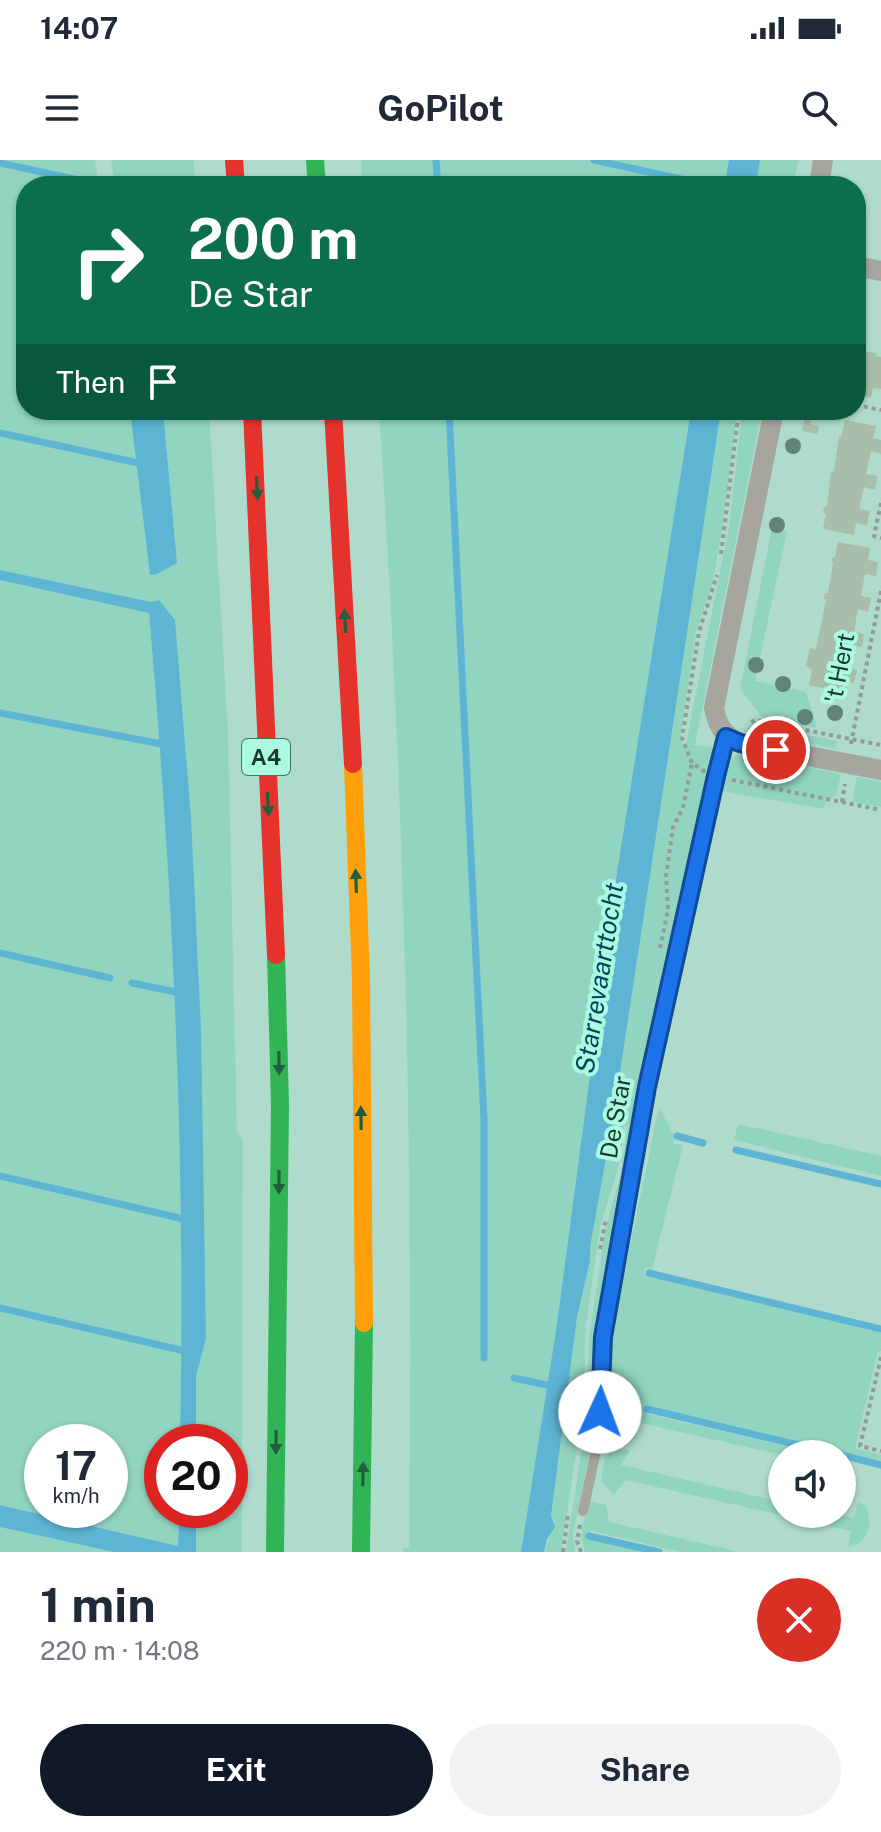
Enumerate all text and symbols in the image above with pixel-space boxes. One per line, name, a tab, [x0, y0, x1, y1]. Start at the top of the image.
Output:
text: 14:07	[40, 10, 118, 46]
icon: menu	[40, 86, 84, 130]
icon: search	[797, 86, 841, 130]
text: GoPilot	[377, 87, 504, 129]
text: 200 m	[188, 206, 358, 272]
icon: right	[56, 208, 160, 312]
text: De Star	[188, 273, 313, 315]
icon: arrive	[141, 360, 185, 404]
text: Then	[56, 364, 125, 400]
one-way arrow	[251, 476, 264, 501]
one-way arrow	[338, 608, 351, 633]
street label: 't Hert	[818, 630, 860, 706]
pin	[742, 716, 810, 784]
icon: arrive	[754, 728, 798, 772]
road number: A4	[242, 739, 290, 775]
one-way arrow	[262, 792, 275, 817]
one-way arrow	[350, 868, 363, 893]
water label: Starrevaarttocht	[569, 880, 629, 1075]
one-way arrow	[272, 1051, 285, 1076]
street label: De Star	[594, 1073, 636, 1161]
one-way arrow	[355, 1105, 368, 1130]
one-way arrow	[273, 1170, 285, 1195]
position arrow	[558, 1370, 642, 1454]
speed limit sign: 20	[144, 1424, 248, 1528]
one-way arrow	[270, 1430, 282, 1455]
map controls	[768, 1440, 856, 1528]
button: sound	[768, 1440, 856, 1528]
text: 17	[55, 1442, 97, 1489]
one-way arrow	[356, 1461, 369, 1486]
text: km/h	[52, 1484, 100, 1508]
text: 1 min	[40, 1576, 156, 1633]
button: close	[757, 1578, 841, 1662]
text: 220 m · 14:08	[40, 1635, 200, 1666]
button: Exit	[40, 1724, 433, 1816]
button: Share	[449, 1724, 841, 1816]

